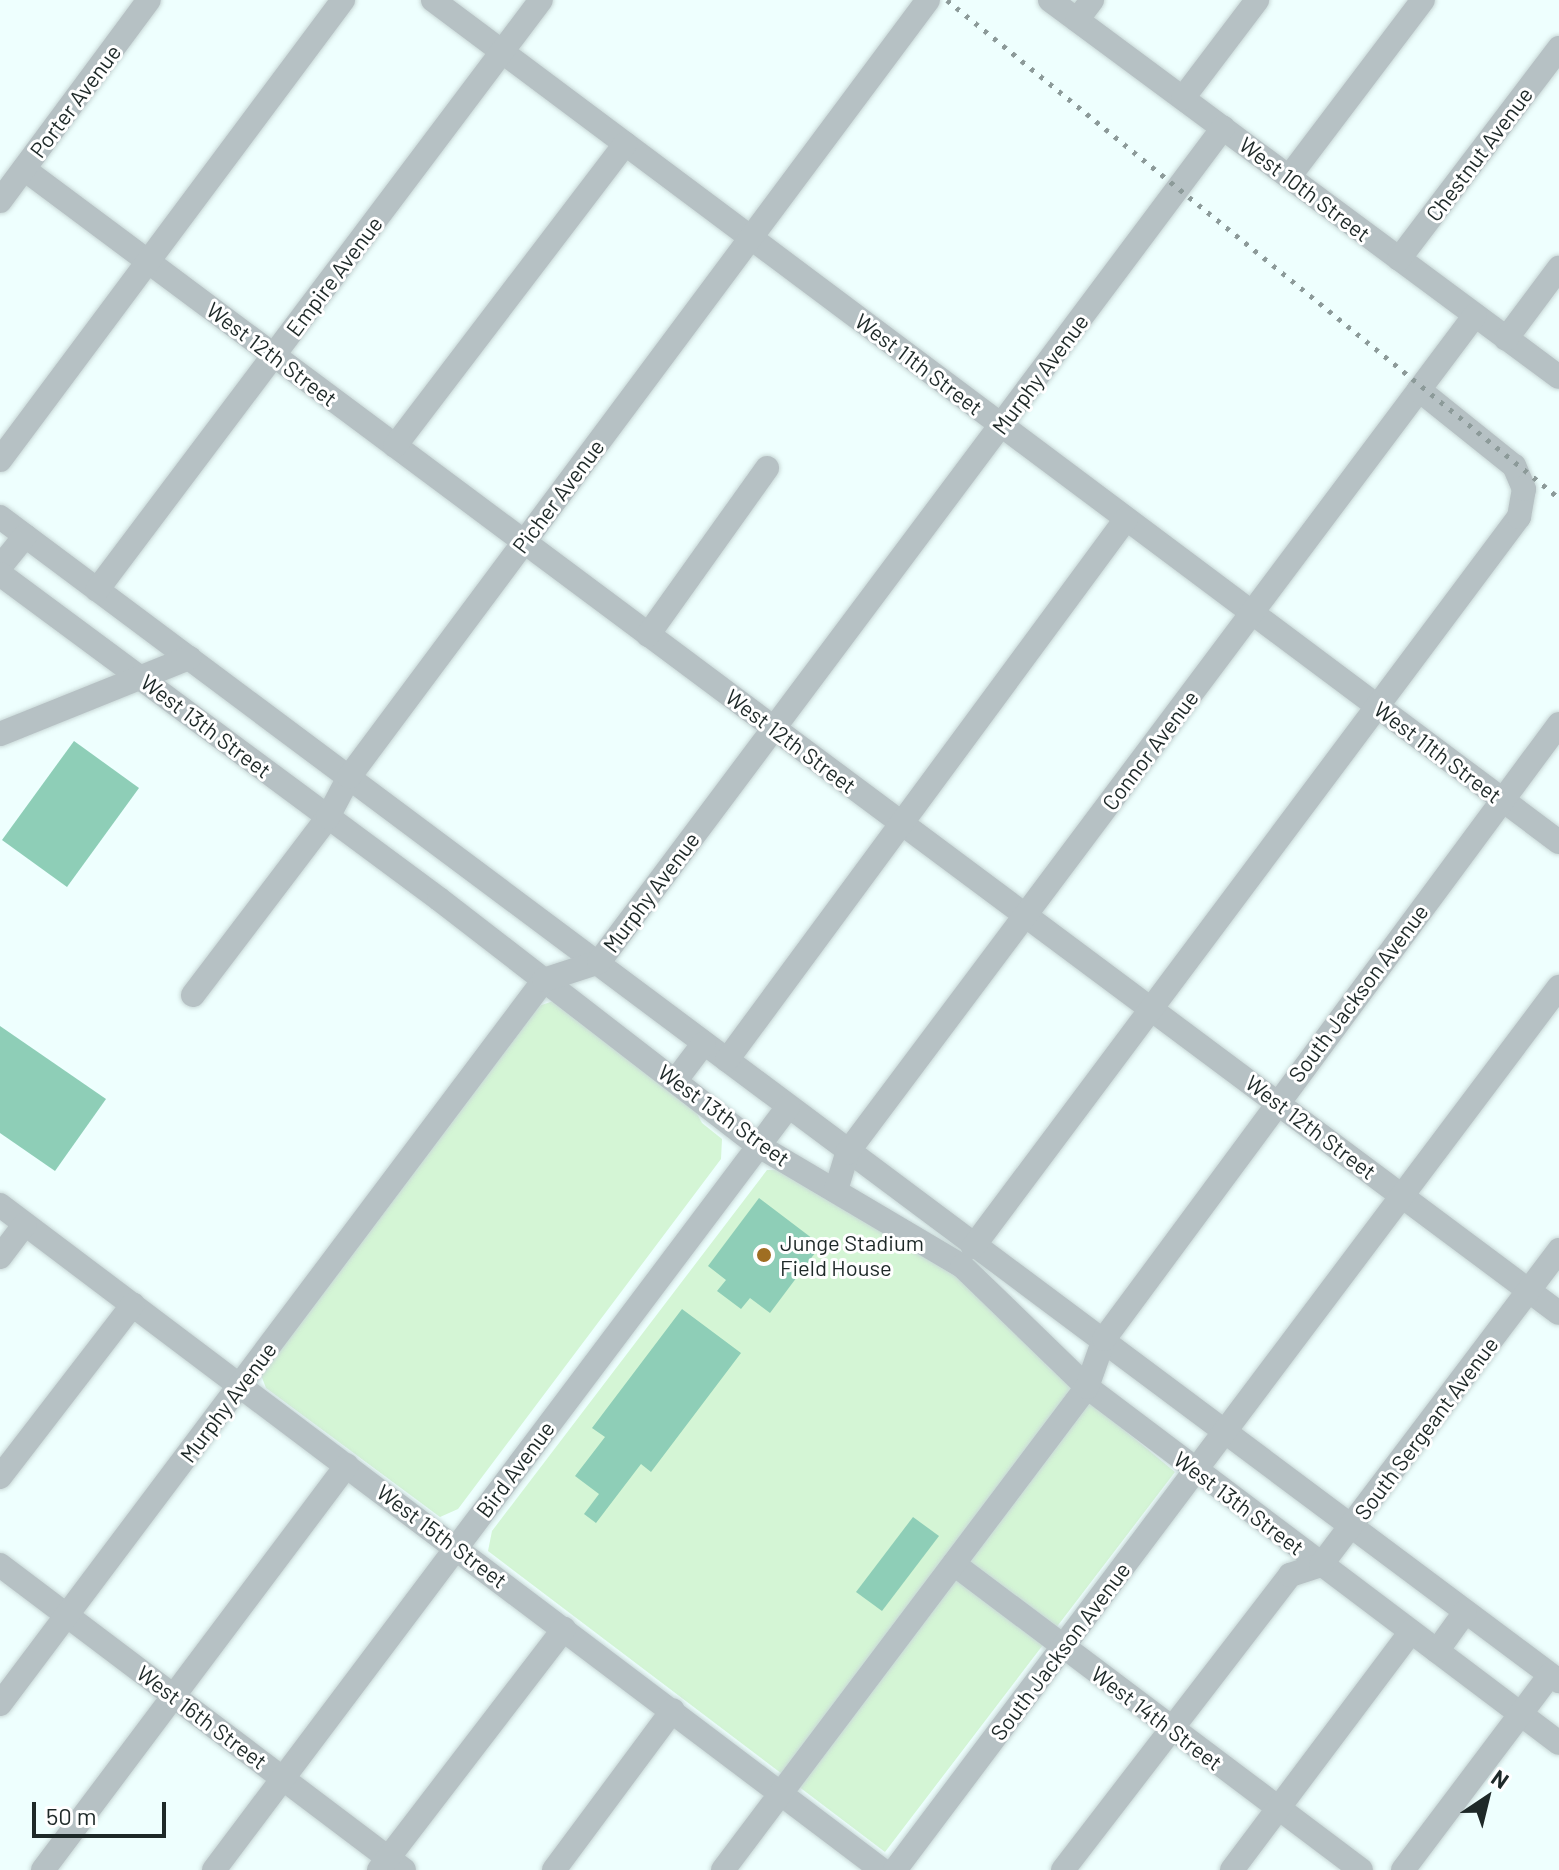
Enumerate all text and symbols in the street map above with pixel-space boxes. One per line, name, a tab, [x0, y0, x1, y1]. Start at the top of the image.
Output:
street label: Porter Avenue	[24, 39, 126, 163]
street label: Chestnut Avenue	[1420, 82, 1538, 226]
street label: West 10th Street	[1234, 131, 1376, 247]
street label: Empire Avenue	[280, 211, 388, 341]
street label: West 12th Street	[202, 296, 342, 412]
street label: West 11th Street	[850, 308, 988, 420]
street label: Murphy Avenue	[986, 309, 1094, 439]
street label: Picher Avenue	[507, 434, 609, 558]
street label: West 13th Street	[136, 668, 276, 784]
street label: West 12th Street	[721, 683, 861, 799]
street label: Connor Avenue	[1096, 685, 1204, 815]
street label: West 11th Street	[1369, 696, 1507, 808]
street label: Murphy Avenue	[597, 827, 705, 957]
street label: South Jackson Avenue	[1282, 899, 1434, 1087]
street label: West 13th Street	[653, 1058, 795, 1172]
street label: West 12th Street	[1241, 1069, 1381, 1185]
place label: Junge Stadium Field House	[780, 1229, 924, 1280]
marker: Junge Stadium Field House	[755, 1246, 773, 1264]
street label: South Sergeant Avenue	[1349, 1331, 1503, 1525]
street label: Murphy Avenue	[174, 1337, 282, 1467]
street label: Bird Avenue	[470, 1416, 560, 1522]
street label: West 13th Street	[1169, 1445, 1309, 1561]
street label: West 15th Street	[372, 1478, 512, 1594]
street label: South Jackson Avenue	[984, 1557, 1136, 1745]
street label: West 16th Street	[132, 1659, 272, 1775]
street label: West 14th Street	[1086, 1660, 1228, 1776]
north arrow	[1447, 1758, 1527, 1838]
text: N	[1487, 1763, 1514, 1793]
scale bar	[36, 1786, 170, 1836]
text: 50 m	[46, 1801, 97, 1830]

